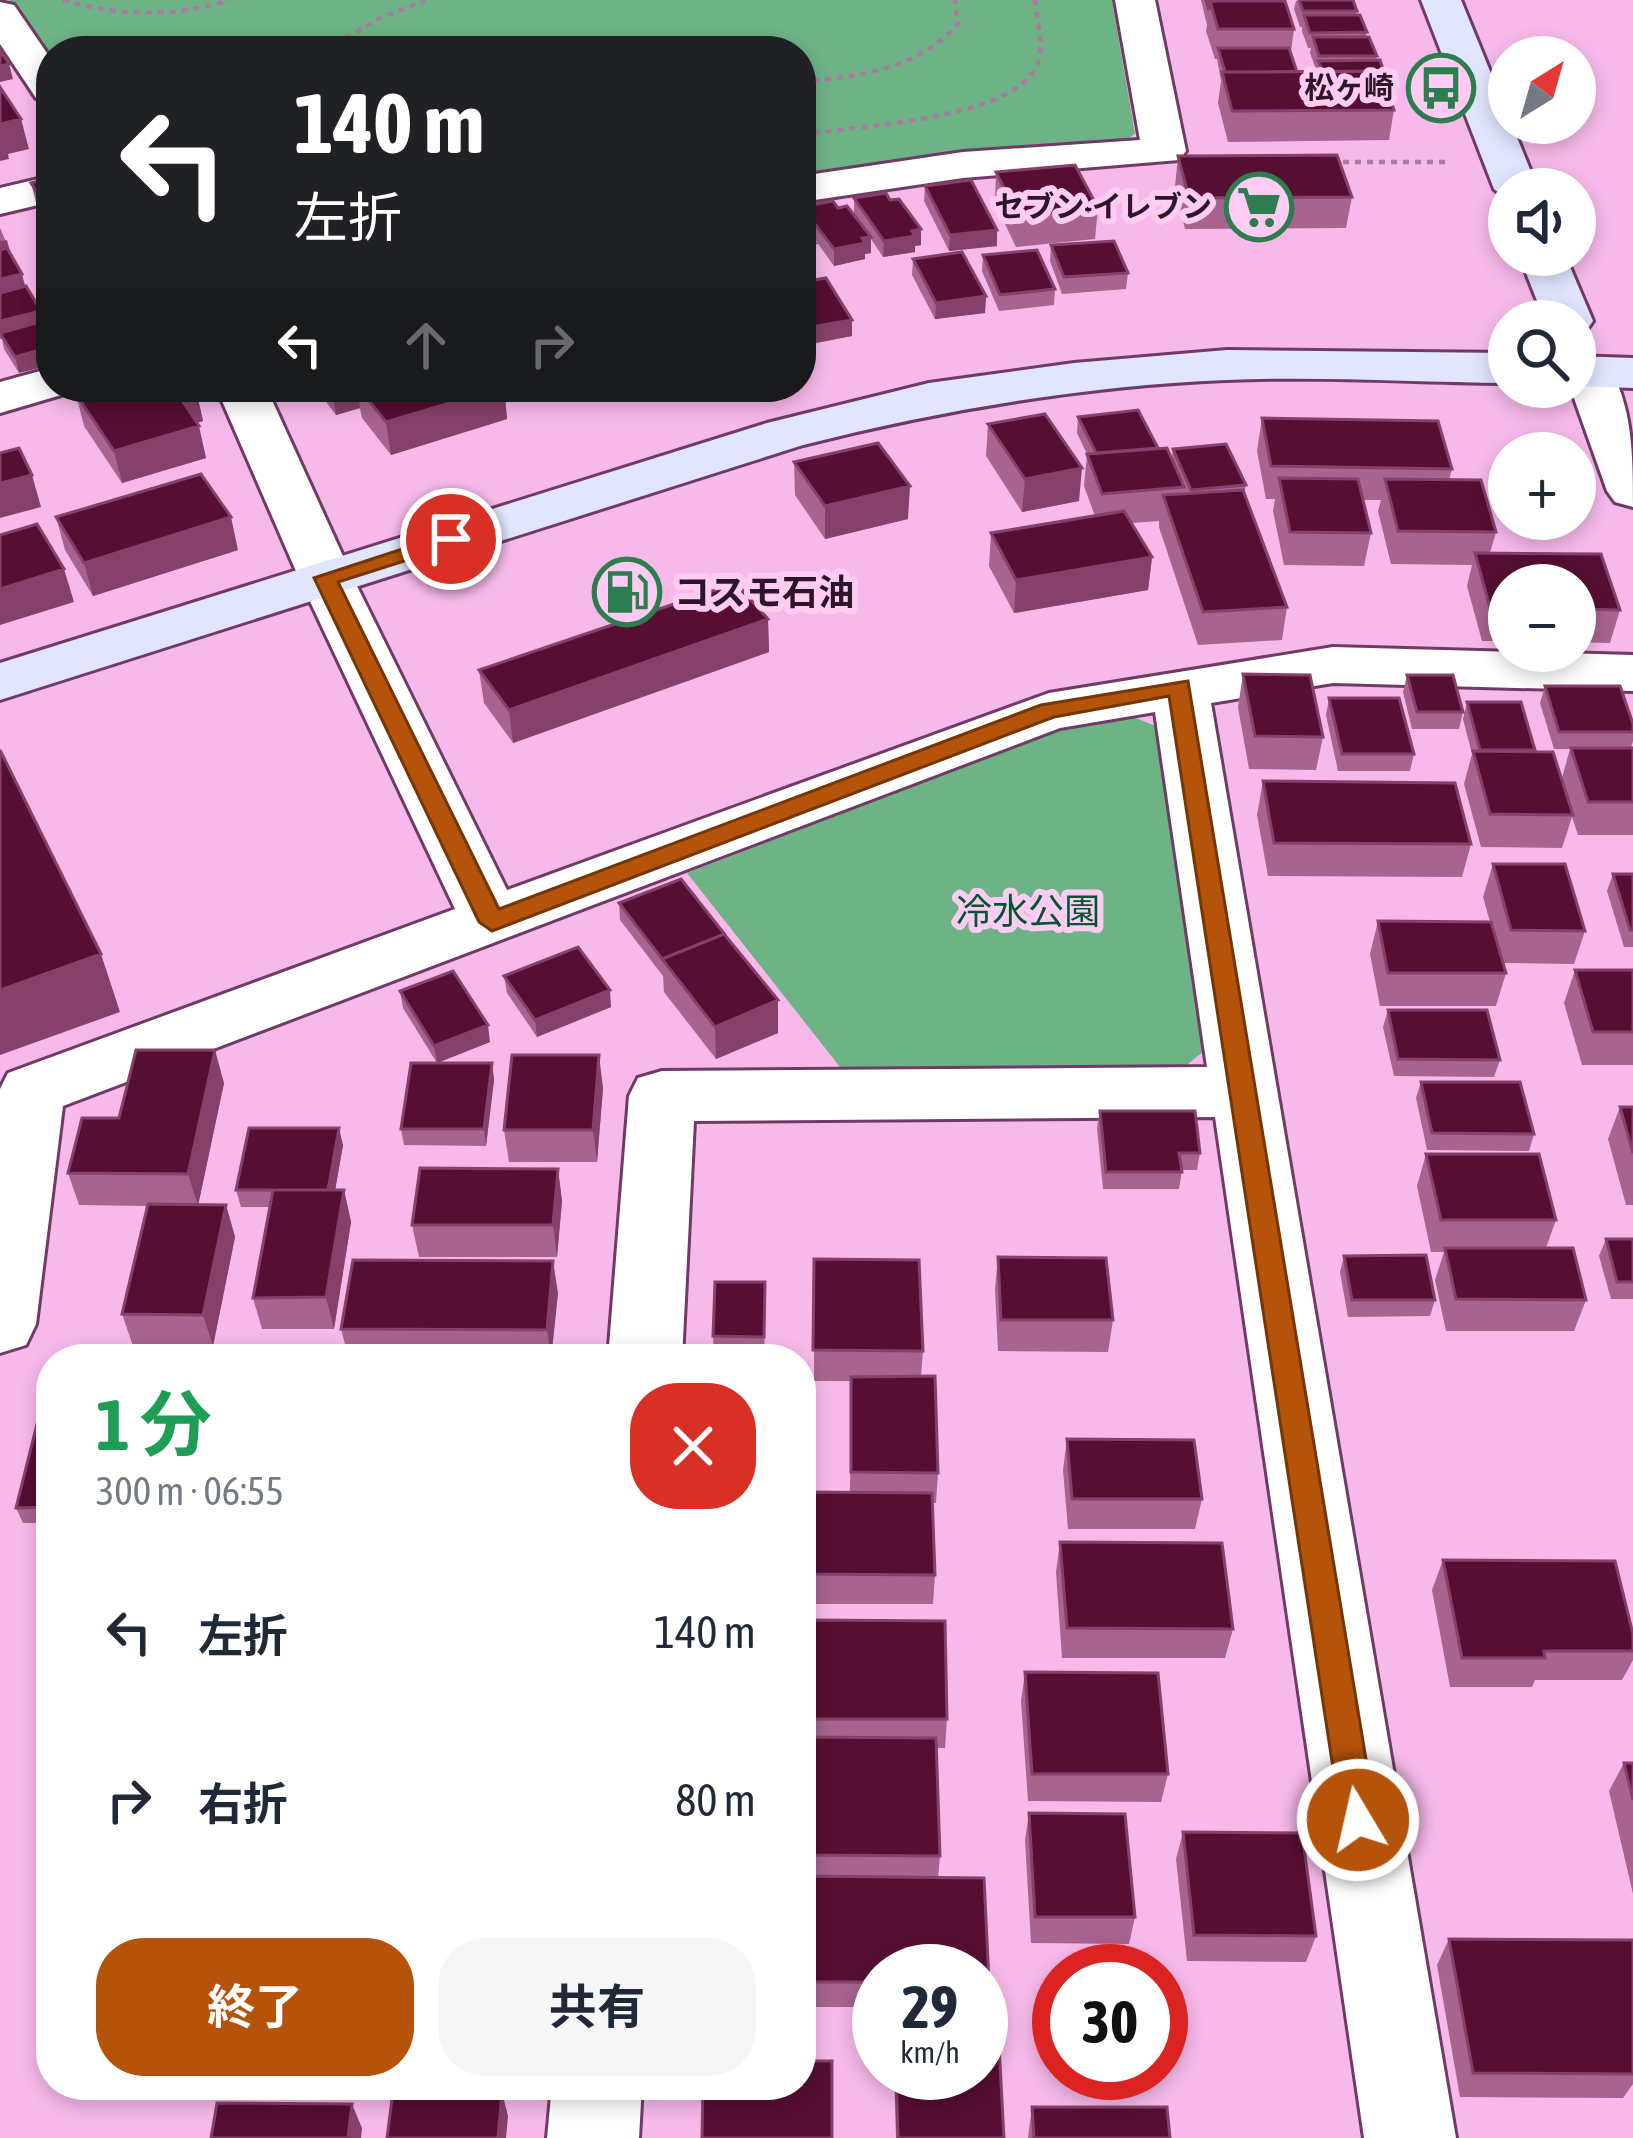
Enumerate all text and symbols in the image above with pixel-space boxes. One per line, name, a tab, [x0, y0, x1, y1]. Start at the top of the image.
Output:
north arrow	[1488, 36, 1596, 144]
map controls	[1488, 36, 1596, 672]
bus stop icon: 松ヶ崎	[1406, 53, 1476, 123]
place label: 松ヶ崎	[1304, 70, 1394, 104]
text: 140 m	[294, 75, 484, 171]
icon: left	[96, 84, 252, 240]
button: sound	[1488, 168, 1596, 276]
supermarket icon: セブン-イレブン	[1224, 172, 1294, 242]
text: 左折	[294, 187, 402, 248]
place label: セブン-イレブン	[995, 189, 1212, 223]
button: search	[1488, 300, 1596, 408]
icon: left	[267, 312, 333, 378]
icon: ahead	[393, 312, 459, 378]
icon: right	[519, 312, 585, 378]
button: +	[1488, 432, 1596, 540]
pin	[400, 488, 502, 590]
icon: arrive	[418, 506, 484, 572]
fuel station icon: コスモ石油	[592, 557, 662, 627]
button: −	[1488, 564, 1596, 672]
place label: コスモ石油	[674, 571, 854, 613]
park label: 冷水公園	[956, 890, 1100, 932]
text: 1 分	[96, 1383, 212, 1465]
button: close	[630, 1383, 756, 1509]
text: 300 m · 06:55	[96, 1469, 284, 1513]
icon: left	[96, 1599, 162, 1665]
text: 140 m	[654, 1606, 756, 1658]
text: 左折	[198, 1610, 288, 1662]
position arrow	[1295, 1757, 1421, 1883]
icon: right	[96, 1767, 162, 1833]
text: 80 m	[675, 1774, 756, 1826]
text: 右折	[198, 1778, 288, 1830]
button: 終了	[96, 1938, 414, 2076]
button: 共有	[438, 1938, 756, 2076]
speed limit sign: 30	[1032, 1944, 1188, 2100]
text: 29	[902, 1972, 958, 2041]
text: km/h	[900, 2035, 960, 2069]

